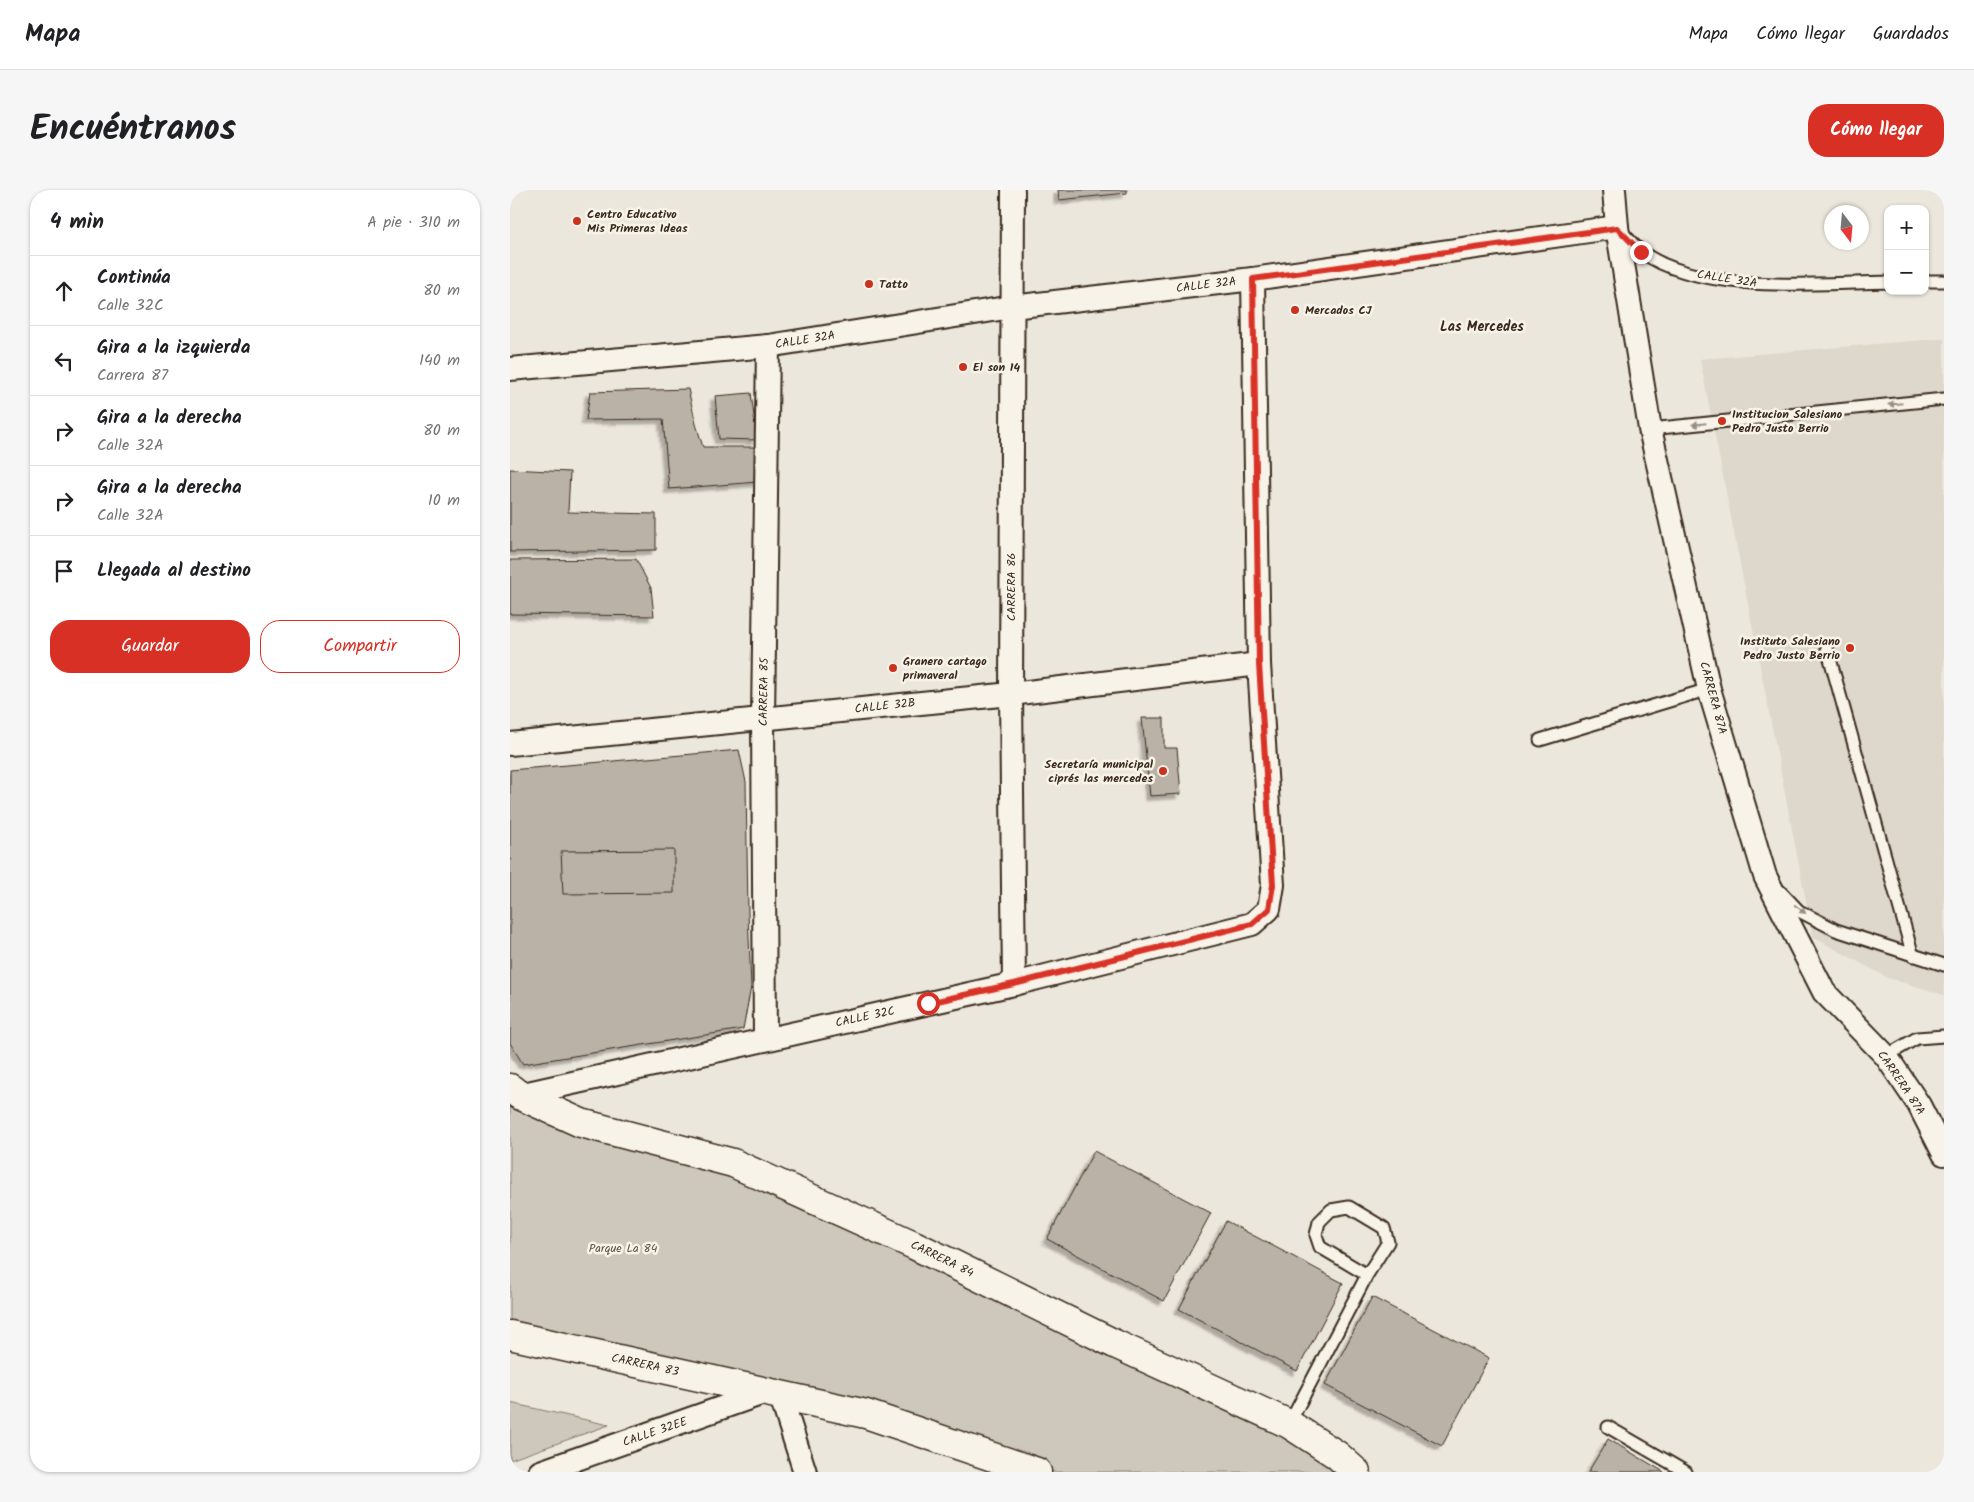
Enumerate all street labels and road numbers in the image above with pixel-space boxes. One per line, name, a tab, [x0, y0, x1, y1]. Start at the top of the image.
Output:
street label: CALLE 32A	[1696, 265, 1758, 293]
street label: CALLE 32A	[1175, 272, 1237, 298]
street label: CALLE 32A	[774, 326, 836, 354]
street label: CARRERA 86	[1002, 553, 1021, 621]
street label: CARRERA 85	[754, 656, 774, 726]
street label: CARRERA 87A	[1694, 659, 1732, 737]
street label: CALLE 32B	[854, 693, 916, 719]
street label: CALLE 32C	[833, 1001, 897, 1033]
street label: CARRERA 87A	[1872, 1047, 1930, 1119]
street label: CARRERA 84	[907, 1235, 977, 1283]
street label: CARRERA 83	[609, 1349, 681, 1381]
street label: CALLE 32EE	[620, 1412, 691, 1452]

